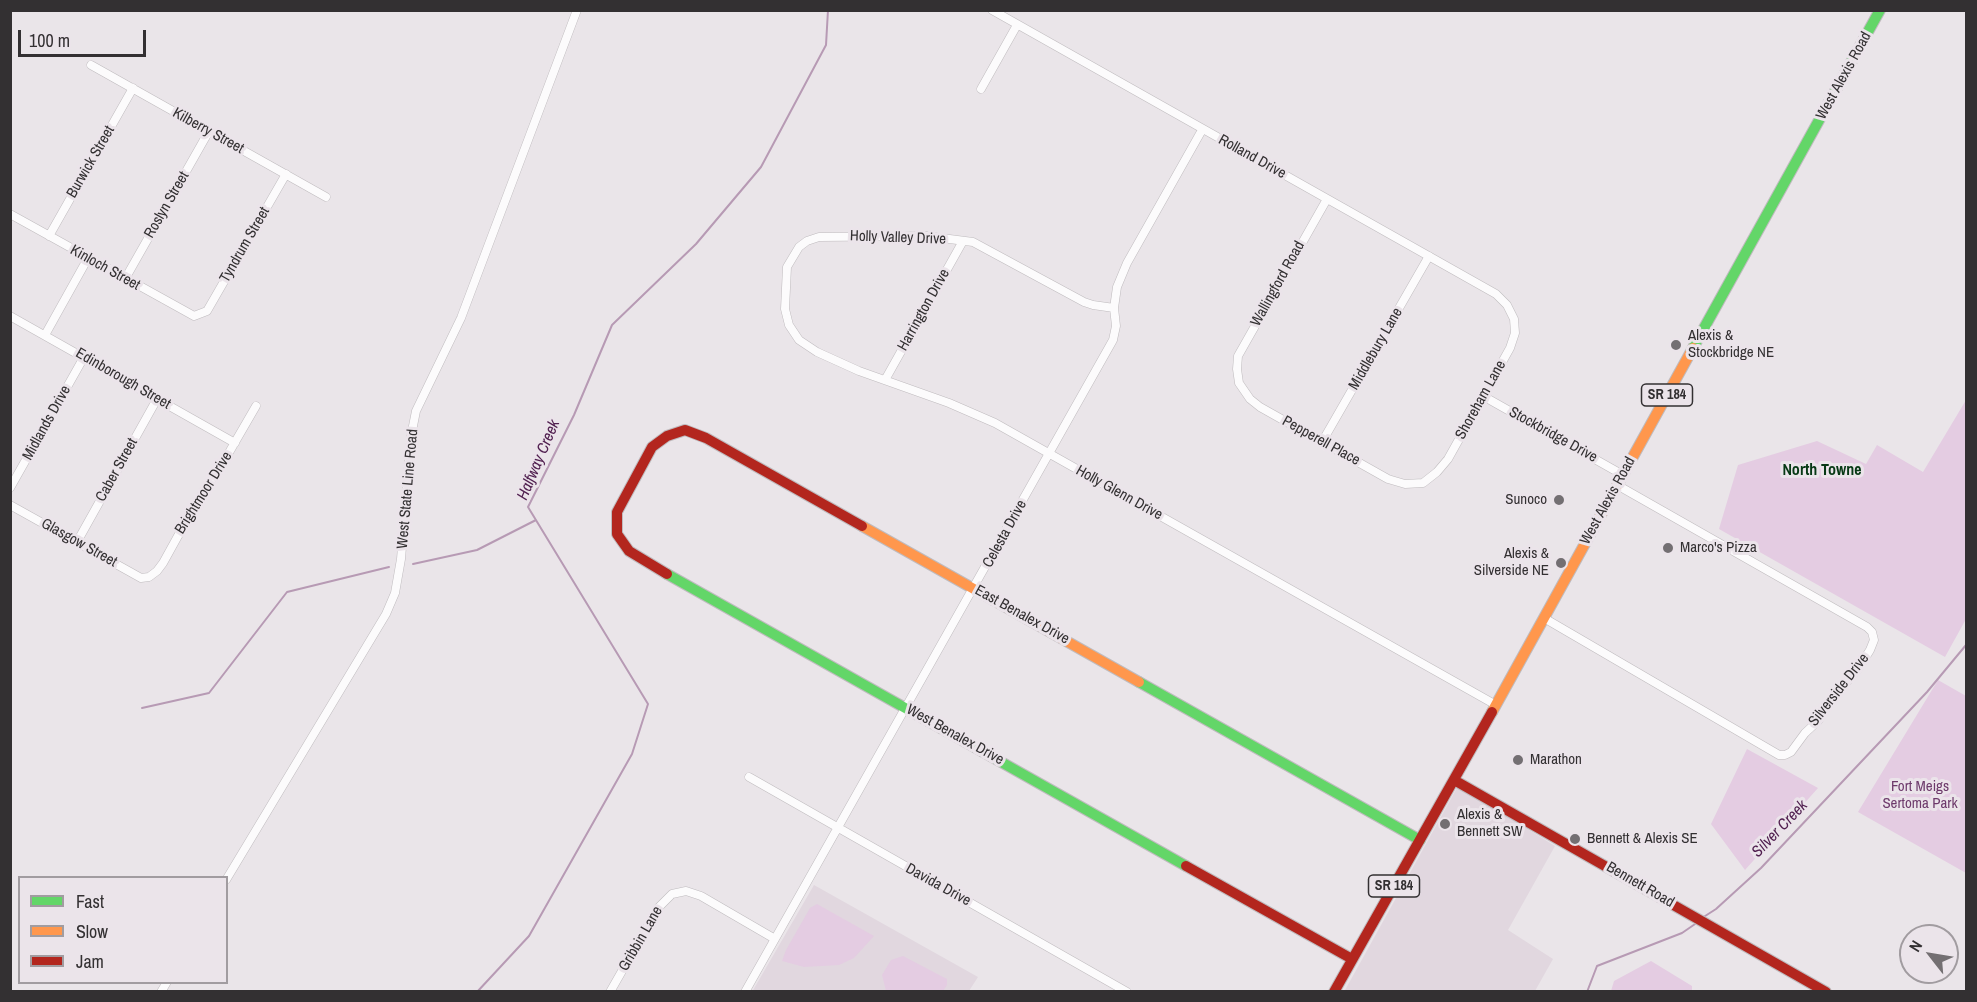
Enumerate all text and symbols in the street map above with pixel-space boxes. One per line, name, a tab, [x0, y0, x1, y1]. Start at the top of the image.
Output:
scale bar	[21, 18, 148, 56]
text: 100 m	[29, 28, 70, 53]
street label: West Alexis Road	[1812, 29, 1876, 123]
street label: Kilberry Street	[169, 104, 247, 158]
street label: Burwick Street	[63, 123, 119, 201]
street label: Rolland Drive	[1215, 131, 1289, 183]
street label: Roslyn Street	[141, 169, 193, 241]
street label: Tyndrum Street	[216, 204, 274, 286]
street label: Holly Valley Drive	[850, 227, 946, 249]
street label: Wallingford Road	[1247, 238, 1309, 330]
street label: Kinloch Street	[67, 241, 143, 295]
street label: Harrington Drive	[894, 266, 954, 354]
street label: Middlebury Lane	[1345, 305, 1407, 393]
place label: Alexis & Stockbridge NE	[1688, 327, 1774, 362]
marker: Alexis & Stockbridge NE	[1669, 338, 1683, 352]
street label: Edinborough Street	[72, 345, 174, 413]
street label: Shoreham Lane	[1452, 357, 1510, 443]
street label: Midlands Drive	[19, 382, 75, 464]
road number: SR 184	[1642, 384, 1692, 406]
street label: Stockbridge Drive	[1506, 403, 1600, 467]
street label: Pepperell Place	[1279, 412, 1363, 470]
water label: Halfway Creek	[513, 417, 565, 503]
street label: West State Line Road	[394, 428, 422, 550]
street label: Caber Street	[92, 435, 142, 505]
street label: Brightmoor Drive	[172, 449, 236, 537]
street label: West Alexis Road	[1576, 454, 1640, 548]
district label: North Towne	[1782, 461, 1862, 481]
street label: Holly Glenn Drive	[1072, 462, 1166, 524]
place label: Sunoco	[1505, 491, 1547, 509]
marker: Sunoco	[1552, 493, 1566, 507]
street label: Celesta Drive	[979, 497, 1031, 571]
street label: Glasgow Street	[38, 515, 120, 571]
place label: Marco's Pizza	[1680, 539, 1757, 557]
marker: Marco's Pizza	[1661, 541, 1675, 555]
place label: Alexis & Silverside NE	[1474, 545, 1549, 580]
marker: Alexis & Silverside NE	[1554, 556, 1568, 570]
street label: East Benalex Drive	[972, 582, 1072, 648]
street label: Silverside Drive	[1805, 650, 1873, 730]
street label: West Benalex Drive	[903, 701, 1007, 769]
place label: Marathon	[1530, 751, 1582, 769]
marker: Marathon	[1511, 753, 1525, 767]
park label: Fort Meigs Sertoma Park	[1882, 778, 1958, 813]
water label: Silver Creek	[1748, 796, 1812, 862]
place label: Alexis & Bennett SW	[1457, 806, 1523, 841]
marker: Alexis & Bennett SW	[1438, 817, 1452, 831]
place label: Bennett & Alexis SE	[1587, 830, 1698, 848]
marker: Bennett & Alexis SE	[1568, 832, 1582, 846]
street label: Bennett Road	[1603, 858, 1677, 912]
street label: Davida Drive	[902, 860, 974, 910]
road number: SR 184	[1368, 875, 1420, 897]
legend	[18, 876, 228, 984]
text: Fast	[76, 889, 104, 914]
street label: Gribbin Lane	[615, 903, 667, 975]
text: Slow	[76, 919, 108, 944]
north arrow	[1899, 924, 1959, 984]
text: N	[1903, 936, 1927, 955]
text: Jam	[76, 949, 104, 974]

